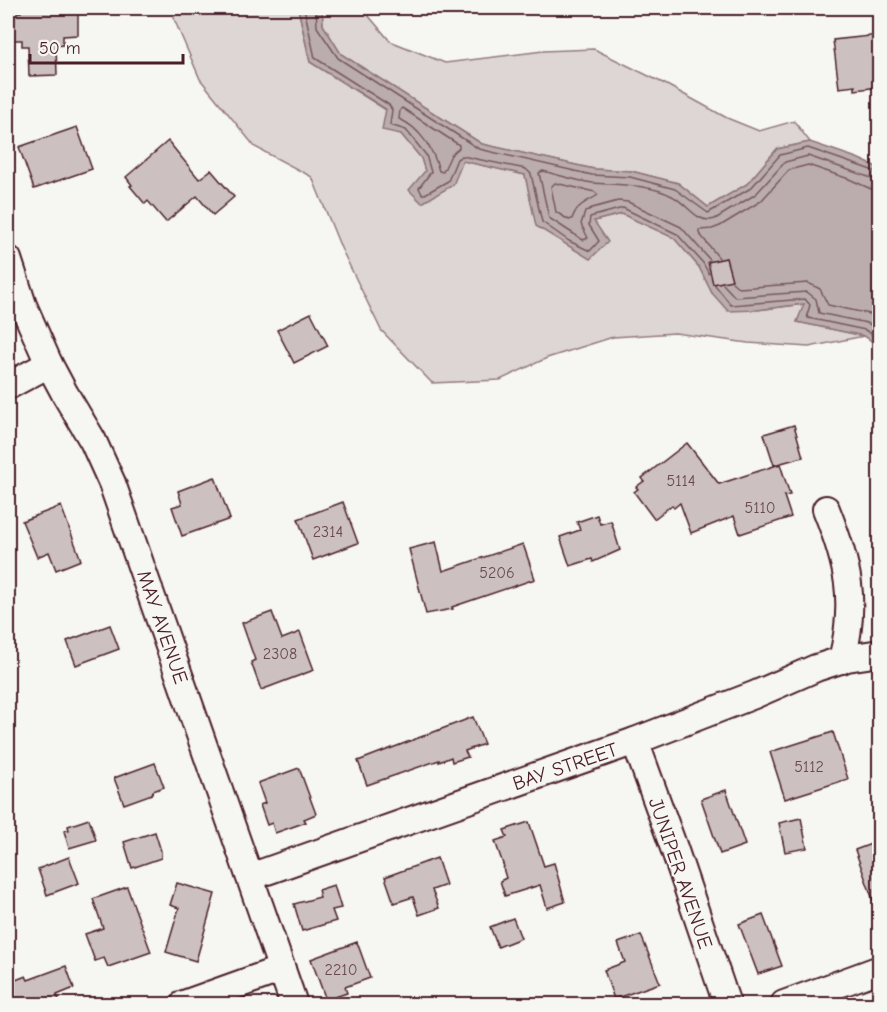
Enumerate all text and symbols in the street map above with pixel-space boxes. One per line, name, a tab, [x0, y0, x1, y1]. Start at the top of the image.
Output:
scale bar	[30, 27, 183, 65]
text: 50 m	[39, 38, 81, 59]
house number: 5114	[666, 472, 696, 490]
house number: 5110	[744, 499, 776, 517]
house number: 2314	[313, 523, 343, 541]
house number: 5206	[479, 564, 515, 582]
street label: MAY AVENUE	[132, 567, 193, 687]
house number: 2308	[263, 645, 297, 663]
street label: BAY STREET	[510, 738, 621, 795]
house number: 5112	[794, 758, 824, 776]
street label: JUNIPER AVENUE	[644, 795, 717, 952]
house number: 2210	[325, 961, 357, 979]

